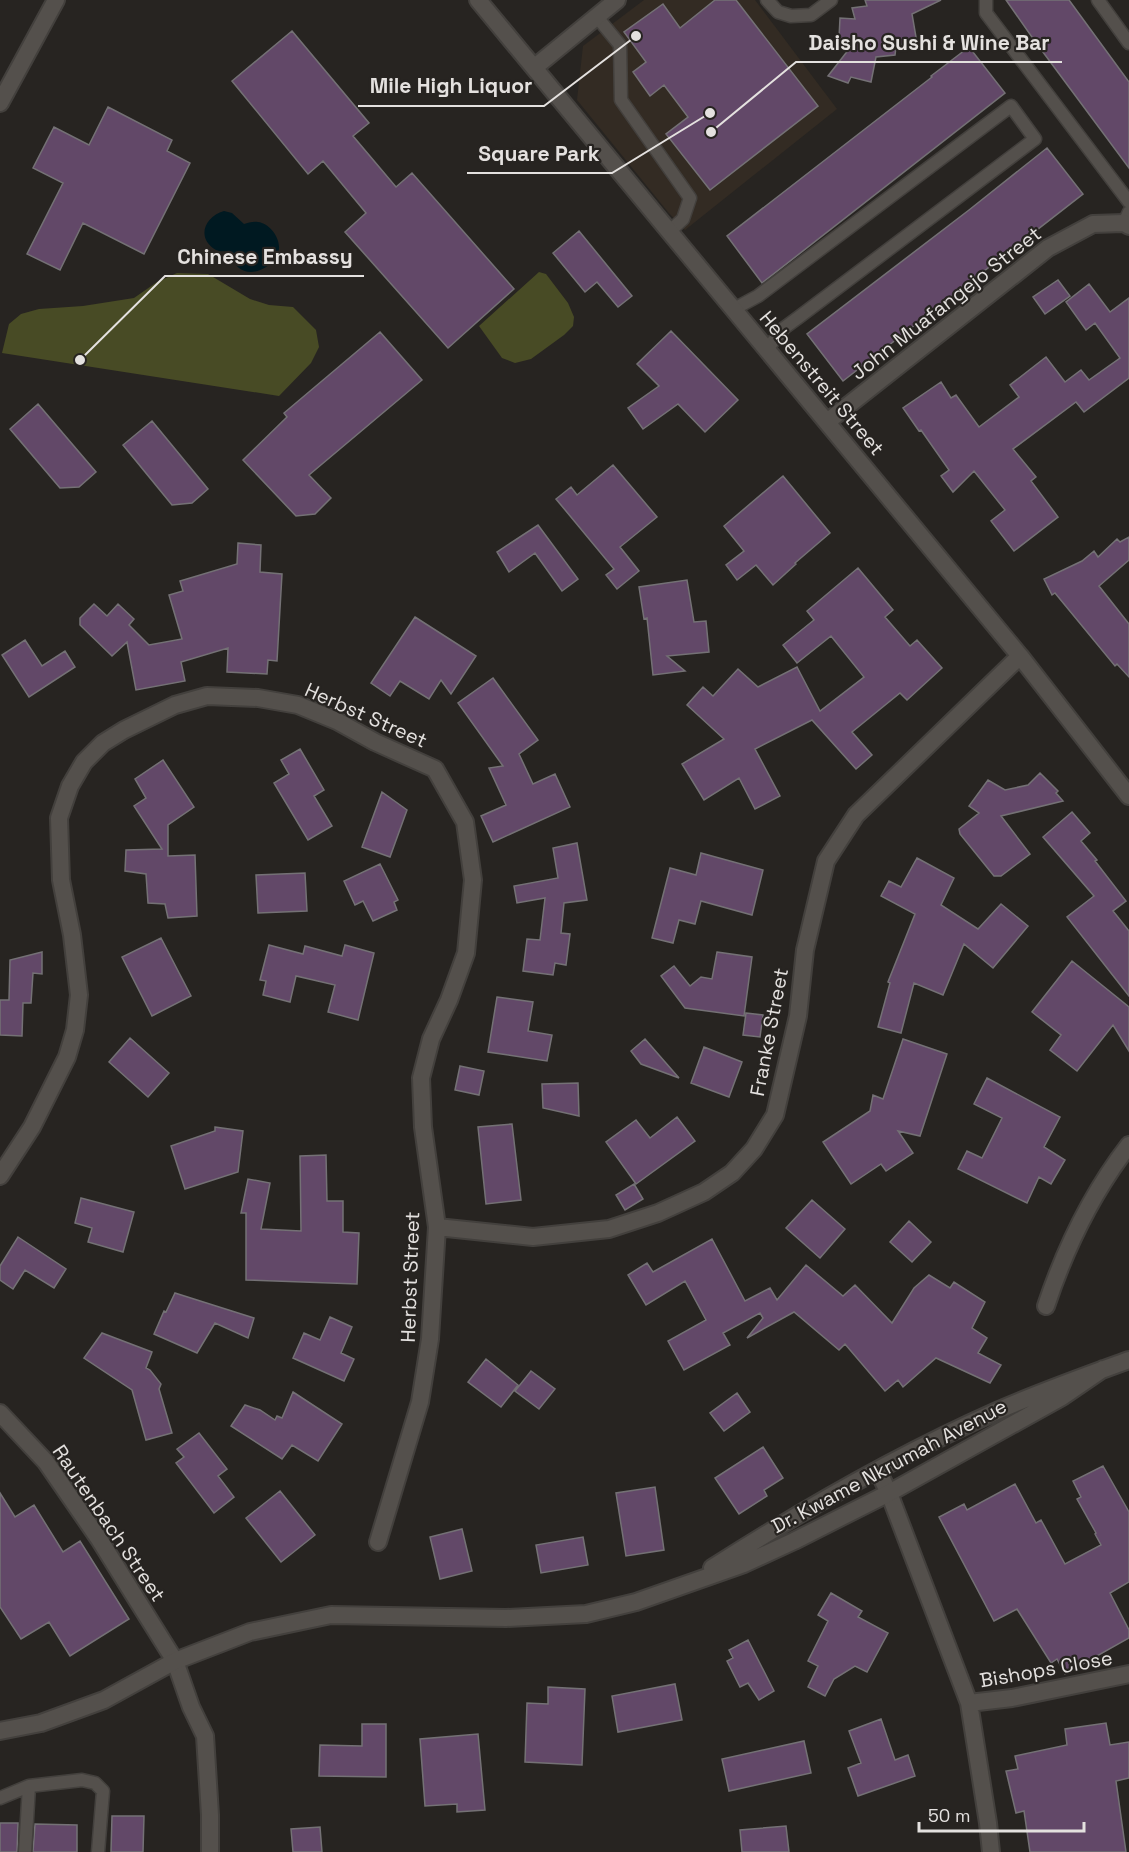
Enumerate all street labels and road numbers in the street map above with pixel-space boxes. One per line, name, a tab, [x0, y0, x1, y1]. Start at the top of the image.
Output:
street label: John Muafangejo Street	[846, 221, 1046, 385]
street label: Hebenstreit Street	[754, 305, 890, 461]
street label: Herbst Street	[301, 676, 431, 754]
street label: Franke Street	[744, 966, 794, 1098]
street label: Herbst Street	[395, 1211, 425, 1343]
street label: Dr. Kwame Nkrumah Avenue	[767, 1393, 1011, 1539]
street label: Rautenbach Street	[47, 1440, 171, 1606]
street label: Bishops Close	[978, 1645, 1114, 1693]

